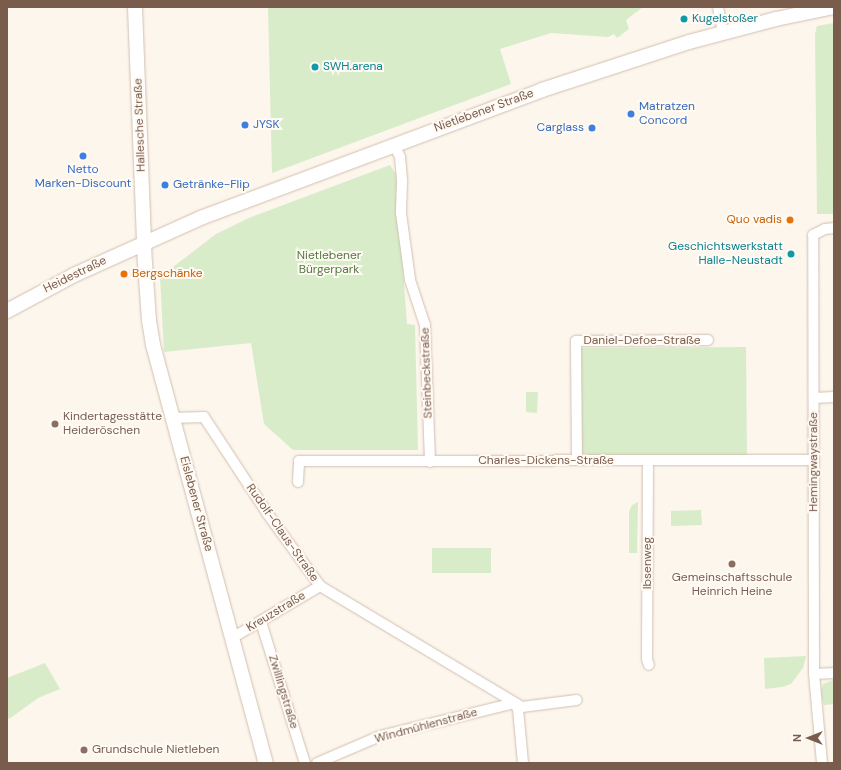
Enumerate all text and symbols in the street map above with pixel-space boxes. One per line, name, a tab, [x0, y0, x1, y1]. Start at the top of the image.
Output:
place label: Kugelstoßer	[692, 12, 758, 26]
marker: Kugelstoßer	[679, 14, 689, 24]
place label: SWH.arena	[323, 60, 383, 74]
marker: SWH.arena	[310, 62, 320, 72]
street label: Hallesche Straße	[131, 78, 149, 172]
street label: Nietlebener Straße	[432, 86, 536, 136]
place label: Matratzen Concord	[639, 100, 695, 128]
marker: Matratzen Concord	[626, 109, 636, 119]
place label: JYSK	[253, 118, 279, 132]
marker: JYSK	[240, 120, 250, 130]
place label: Carglass	[537, 121, 584, 135]
marker: Carglass	[587, 123, 597, 133]
marker: Netto Marken-Discount	[78, 151, 88, 161]
place label: Netto Marken-Discount	[35, 163, 131, 191]
place label: Getränke-Flip	[173, 178, 250, 192]
marker: Getränke-Flip	[160, 180, 170, 190]
place label: Quo vadis	[727, 213, 782, 227]
marker: Quo vadis	[785, 215, 795, 225]
place label: Geschichtswerkstatt Halle-Neustadt	[668, 240, 783, 268]
park label: Nietlebener Bürgerpark	[297, 249, 361, 277]
marker: Geschichtswerkstatt Halle-Neustadt	[786, 249, 796, 259]
street label: Heidestraße	[41, 254, 109, 296]
place label: Bergschänke	[132, 267, 203, 281]
marker: Bergschänke	[119, 269, 129, 279]
street label: Steinbeckstraße	[418, 327, 436, 419]
street label: Daniel-Defoe-Straße	[583, 334, 701, 348]
place label: Kindertagesstätte Heideröschen	[63, 410, 162, 438]
street label: Hemingwaystraße	[807, 412, 821, 512]
marker: Kindertagesstätte Heideröschen	[50, 419, 60, 429]
street label: Charles-Dickens-Straße	[478, 454, 614, 468]
street label: Eislebener Straße	[176, 455, 216, 553]
street label: Rudolf-Claus-Straße	[243, 481, 321, 585]
street label: Ibsenweg	[641, 537, 655, 589]
marker: Gemeinschaftsschule Heinrich Heine	[727, 559, 737, 569]
place label: Gemeinschaftsschule Heinrich Heine	[672, 571, 792, 599]
street label: Kreuzstraße	[244, 589, 308, 635]
street label: Zwillingstraße	[265, 653, 301, 731]
street label: Windmühlenstraße	[373, 705, 479, 747]
north arrow	[789, 718, 829, 758]
text: N	[790, 734, 804, 742]
place label: Grundschule Nietleben	[92, 743, 219, 757]
marker: Grundschule Nietleben	[79, 745, 89, 755]

